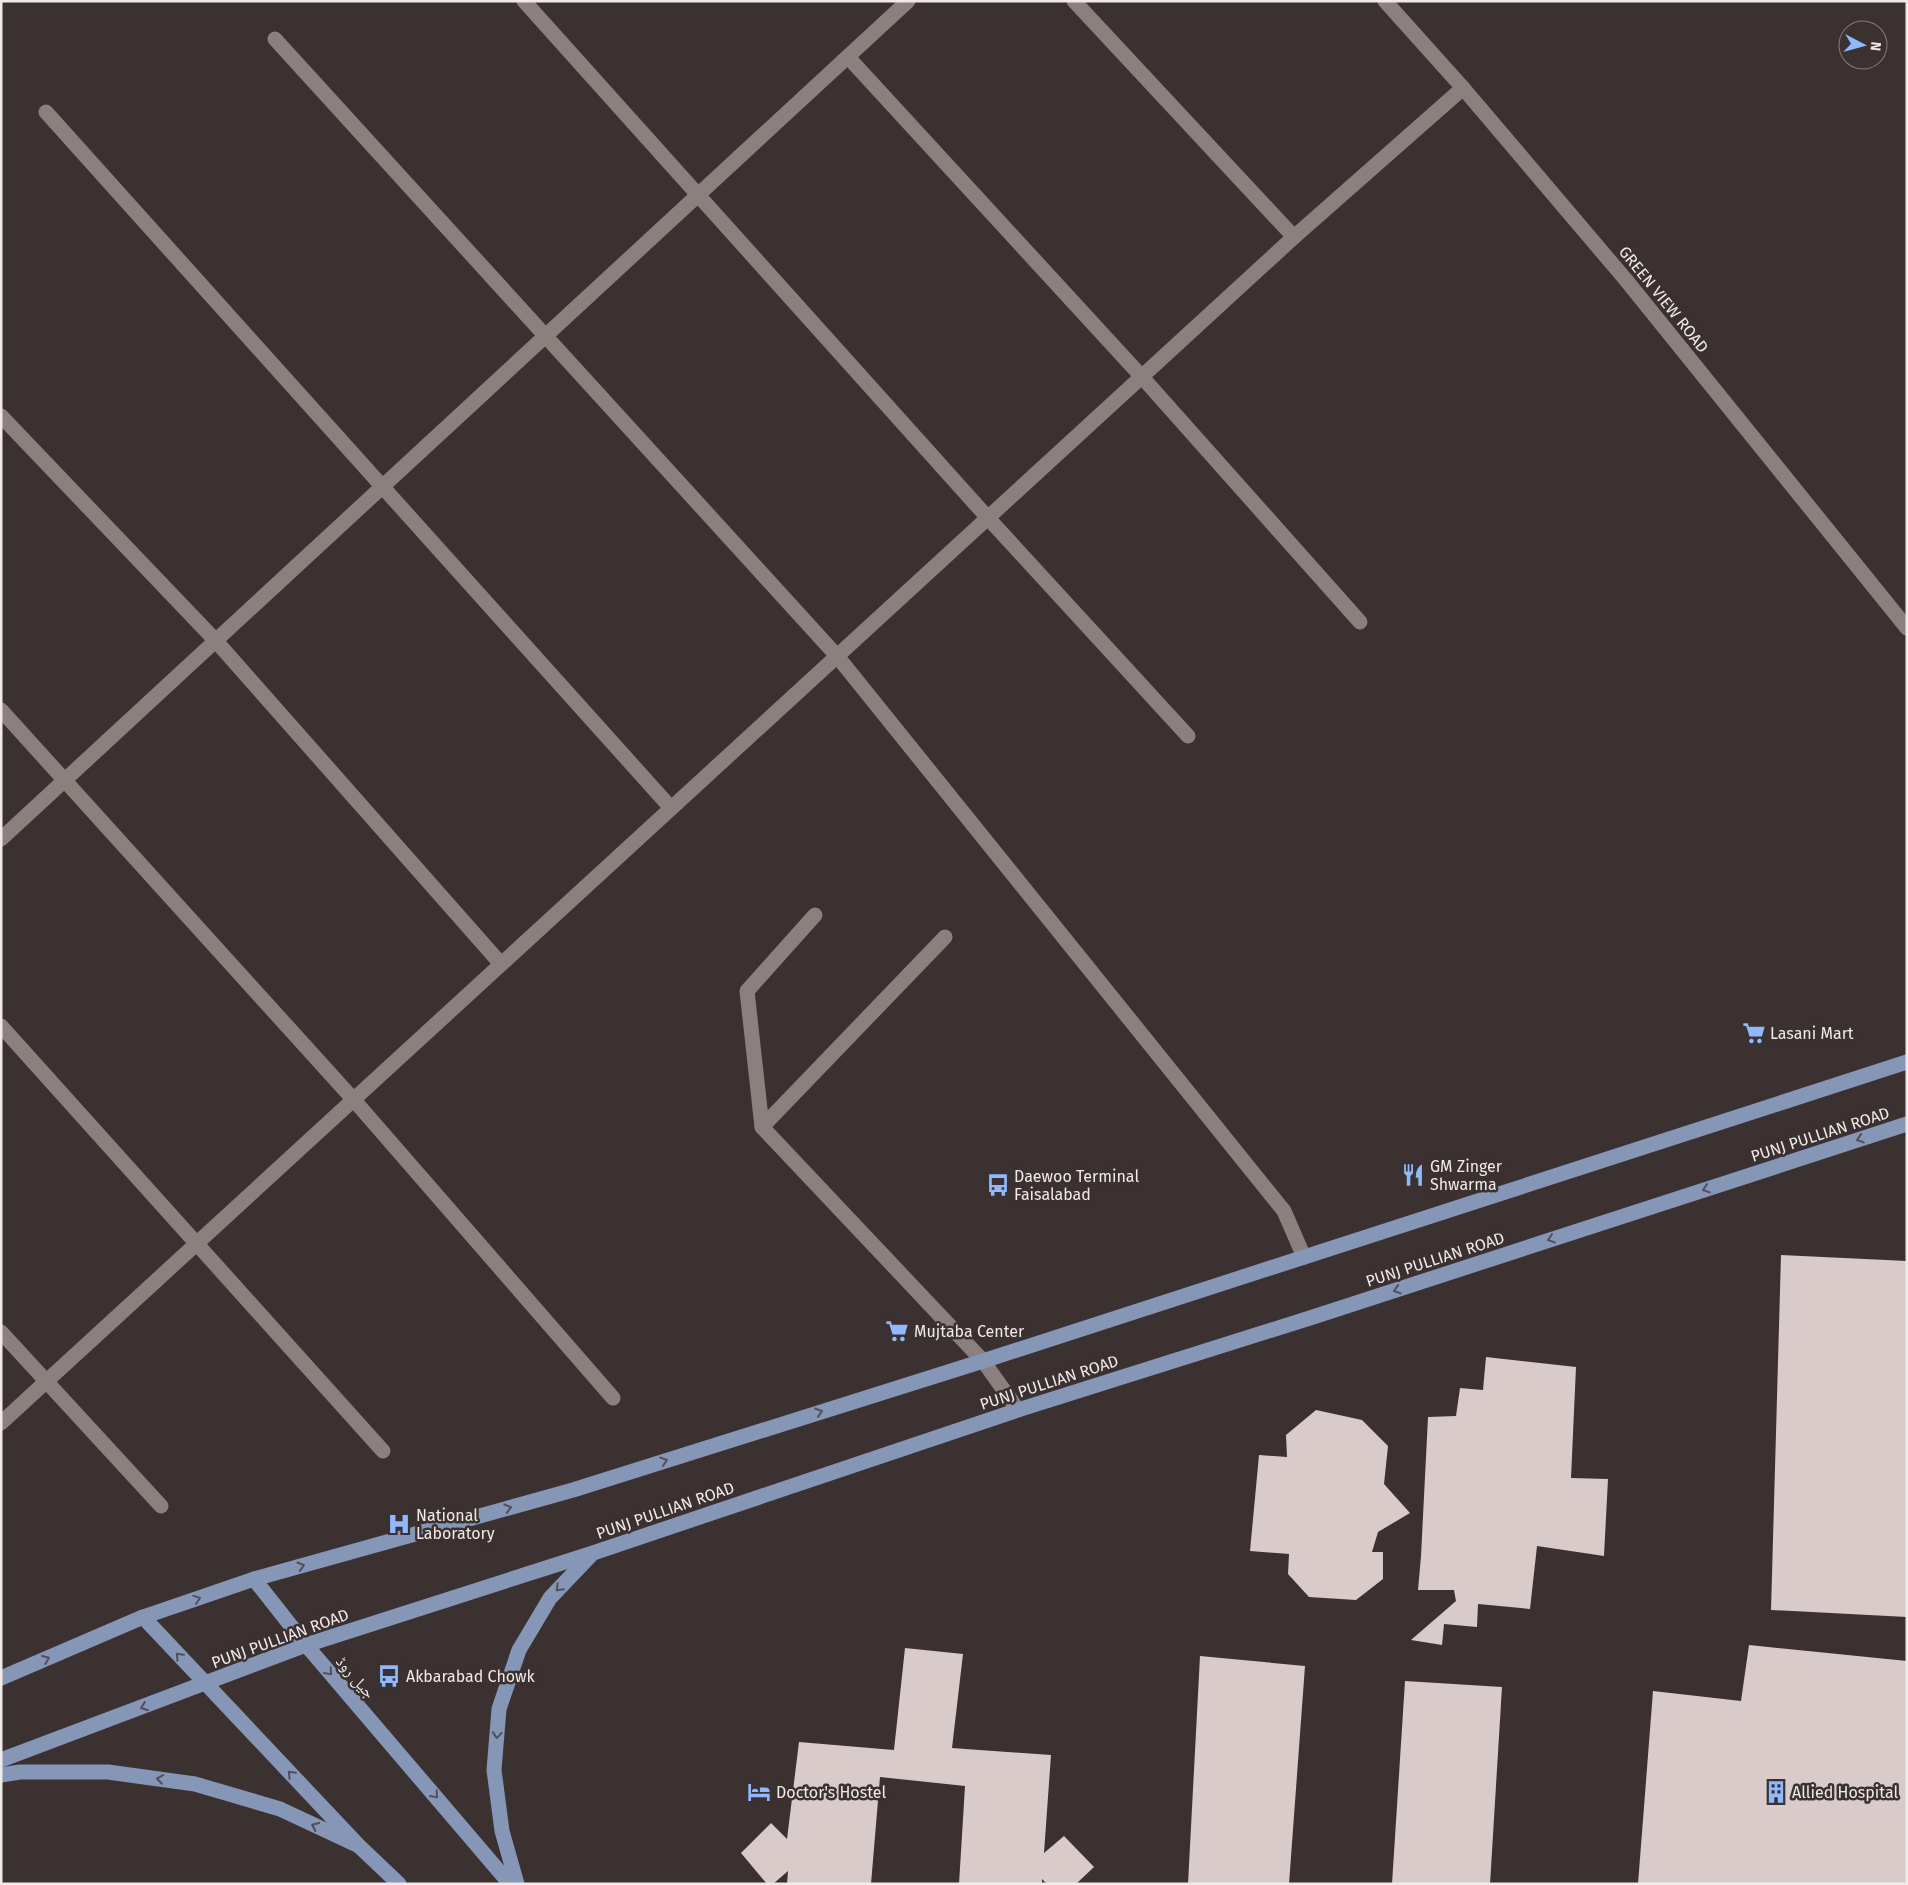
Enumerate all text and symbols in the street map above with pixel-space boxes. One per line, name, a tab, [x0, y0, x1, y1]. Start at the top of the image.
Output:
north arrow	[1838, 20, 1888, 70]
text: N	[1866, 41, 1884, 52]
street label: GREEN VIEW ROAD	[1615, 242, 1712, 356]
supermarket icon: Lasani Mart	[1741, 1020, 1767, 1046]
place label: Lasani Mart	[1770, 1024, 1854, 1043]
street label: PUNJ PULLIAN ROAD	[1748, 1103, 1892, 1166]
one-way arrow	[1857, 1133, 1865, 1143]
place label: GM Zinger Shwarma	[1430, 1157, 1503, 1194]
restaurant icon: GM Zinger Shwarma	[1400, 1162, 1426, 1188]
place label: Daewoo Terminal Faisalabad	[1014, 1167, 1139, 1204]
bus stop icon: Daewoo Terminal Faisalabad	[985, 1172, 1011, 1198]
one-way arrow	[1702, 1183, 1711, 1193]
street label: PUNJ PULLIAN ROAD	[1363, 1228, 1507, 1291]
one-way arrow	[1548, 1234, 1556, 1244]
one-way arrow	[1393, 1284, 1401, 1294]
supermarket icon: Mujtaba Center	[884, 1318, 910, 1344]
place label: Mujtaba Center	[914, 1322, 1025, 1341]
street label: PUNJ PULLIAN ROAD	[977, 1351, 1121, 1414]
one-way arrow	[814, 1408, 823, 1418]
one-way arrow	[659, 1457, 668, 1467]
street label: PUNJ PULLIAN ROAD	[594, 1478, 737, 1543]
one-way arrow	[504, 1504, 512, 1514]
place label: National Laboratory	[416, 1506, 495, 1543]
hospital icon: National Laboratory	[386, 1511, 412, 1537]
one-way arrow	[297, 1562, 305, 1572]
one-way arrow	[556, 1583, 565, 1592]
one-way arrow	[192, 1595, 201, 1605]
street label: PUNJ PULLIAN ROAD	[209, 1605, 351, 1672]
street label: جیل روڈ	[331, 1652, 379, 1703]
one-way arrow	[176, 1653, 185, 1662]
one-way arrow	[41, 1654, 50, 1665]
bus stop icon: Akbarabad Chowk	[376, 1663, 402, 1689]
one-way arrow	[323, 1666, 332, 1675]
place label: Akbarabad Chowk	[406, 1667, 536, 1686]
one-way arrow	[140, 1701, 148, 1711]
one-way arrow	[492, 1732, 503, 1740]
one-way arrow	[288, 1771, 297, 1780]
one-way arrow	[156, 1774, 164, 1785]
hotel icon: Doctor's Hostel	[746, 1779, 772, 1805]
building icon: Allied Hospital	[1763, 1779, 1789, 1805]
place label: Doctor's Hostel	[776, 1783, 886, 1802]
place label: Allied Hospital	[1792, 1783, 1899, 1802]
one-way arrow	[429, 1790, 438, 1799]
one-way arrow	[311, 1821, 320, 1832]

